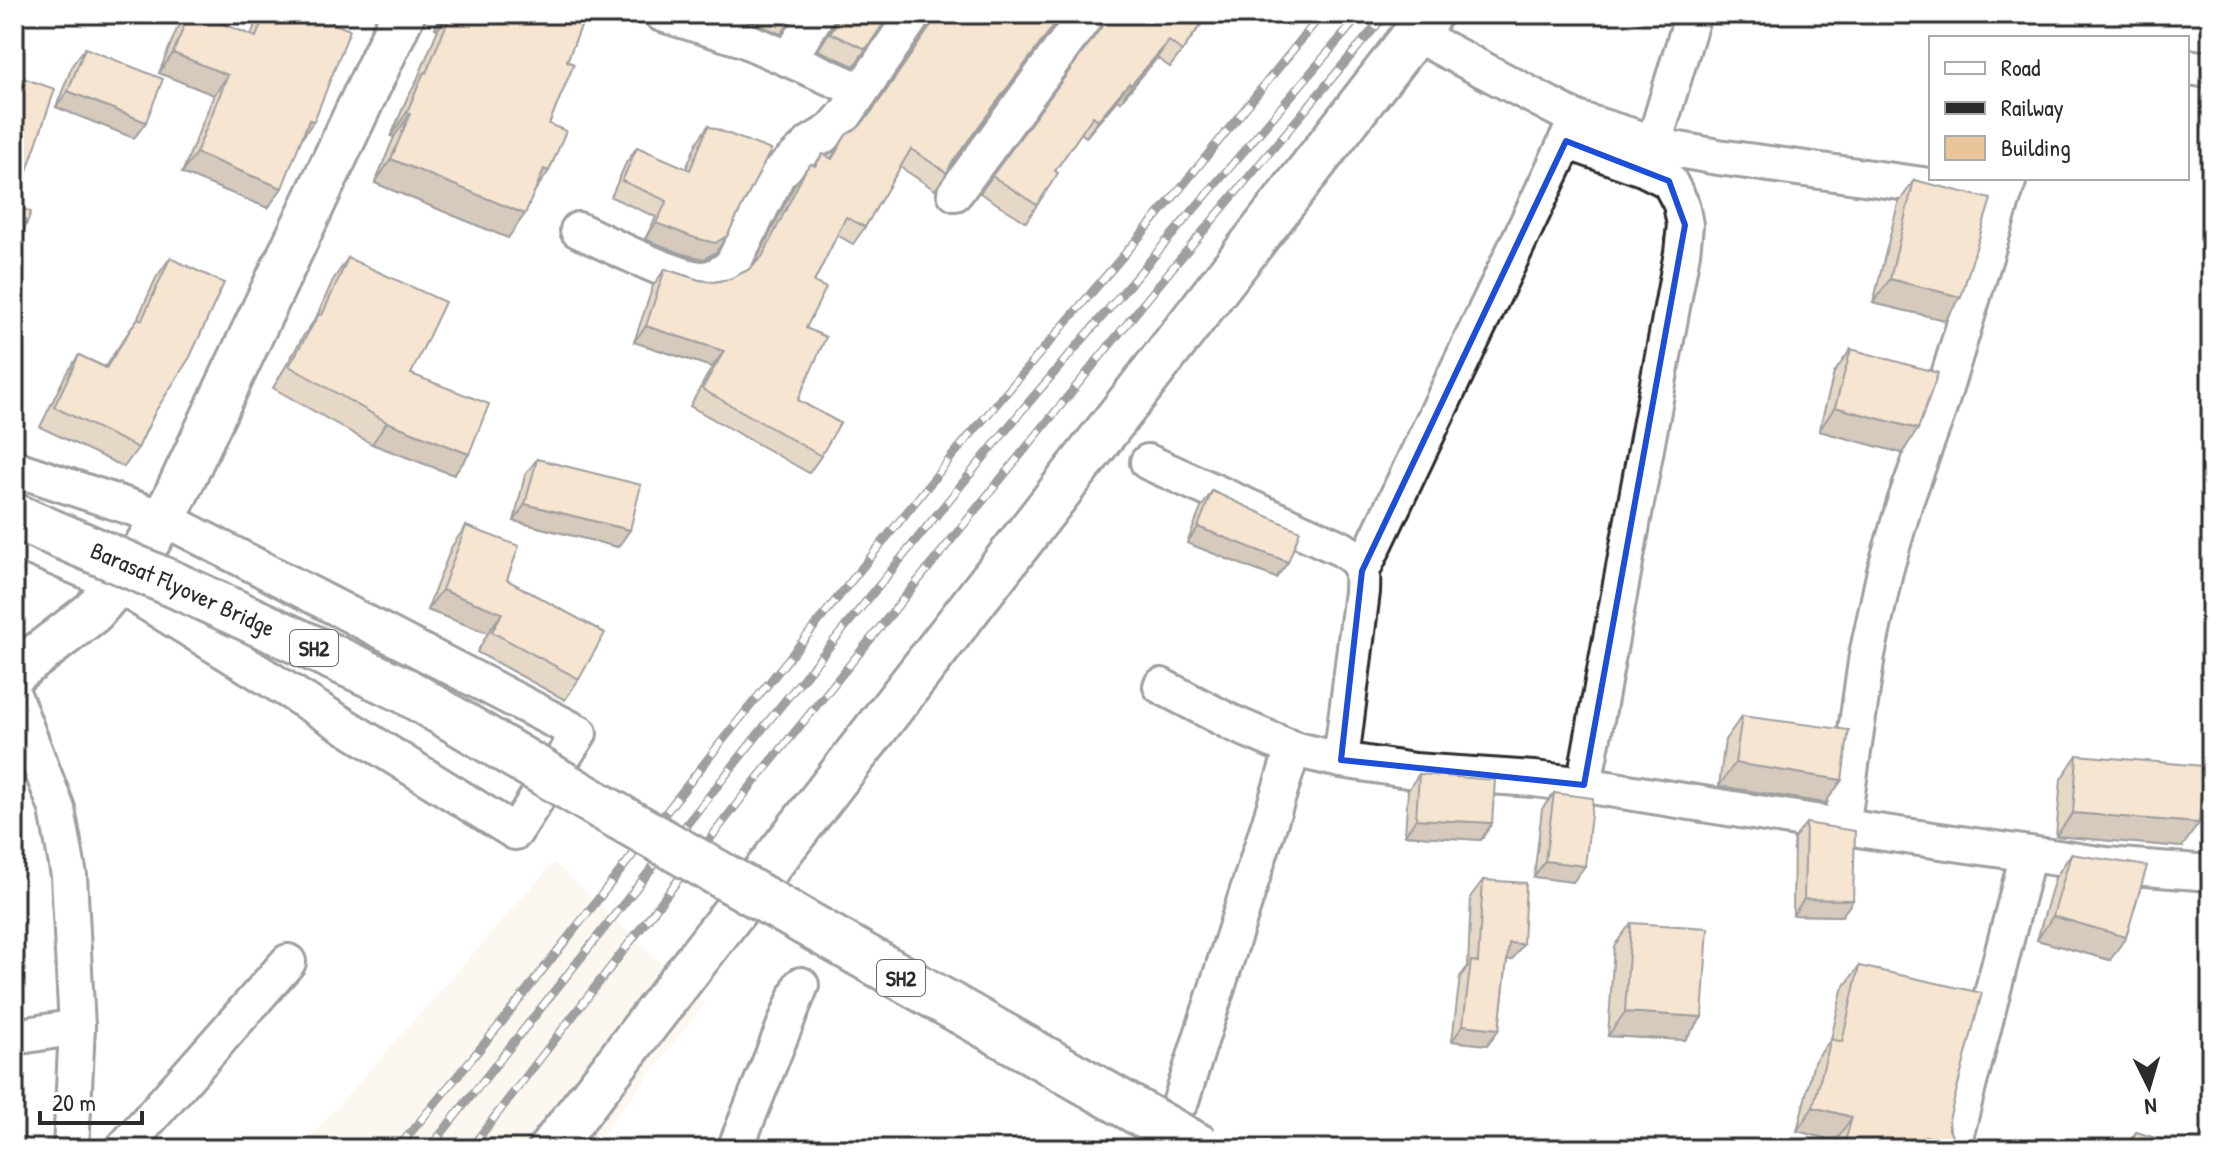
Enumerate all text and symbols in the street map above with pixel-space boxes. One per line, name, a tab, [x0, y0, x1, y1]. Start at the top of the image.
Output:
legend	[1929, 36, 2189, 180]
text: Road	[2001, 51, 2040, 83]
text: Railway	[2001, 91, 2064, 123]
text: Building	[2001, 131, 2071, 163]
street label: Barasat Flyover Bridge	[86, 534, 281, 644]
road number: SH2	[290, 630, 338, 666]
road number: SH2	[877, 960, 925, 996]
north arrow	[2109, 1047, 2189, 1127]
scale bar	[40, 1075, 142, 1125]
text: 20 m	[52, 1086, 96, 1118]
text: N	[2143, 1091, 2158, 1122]

